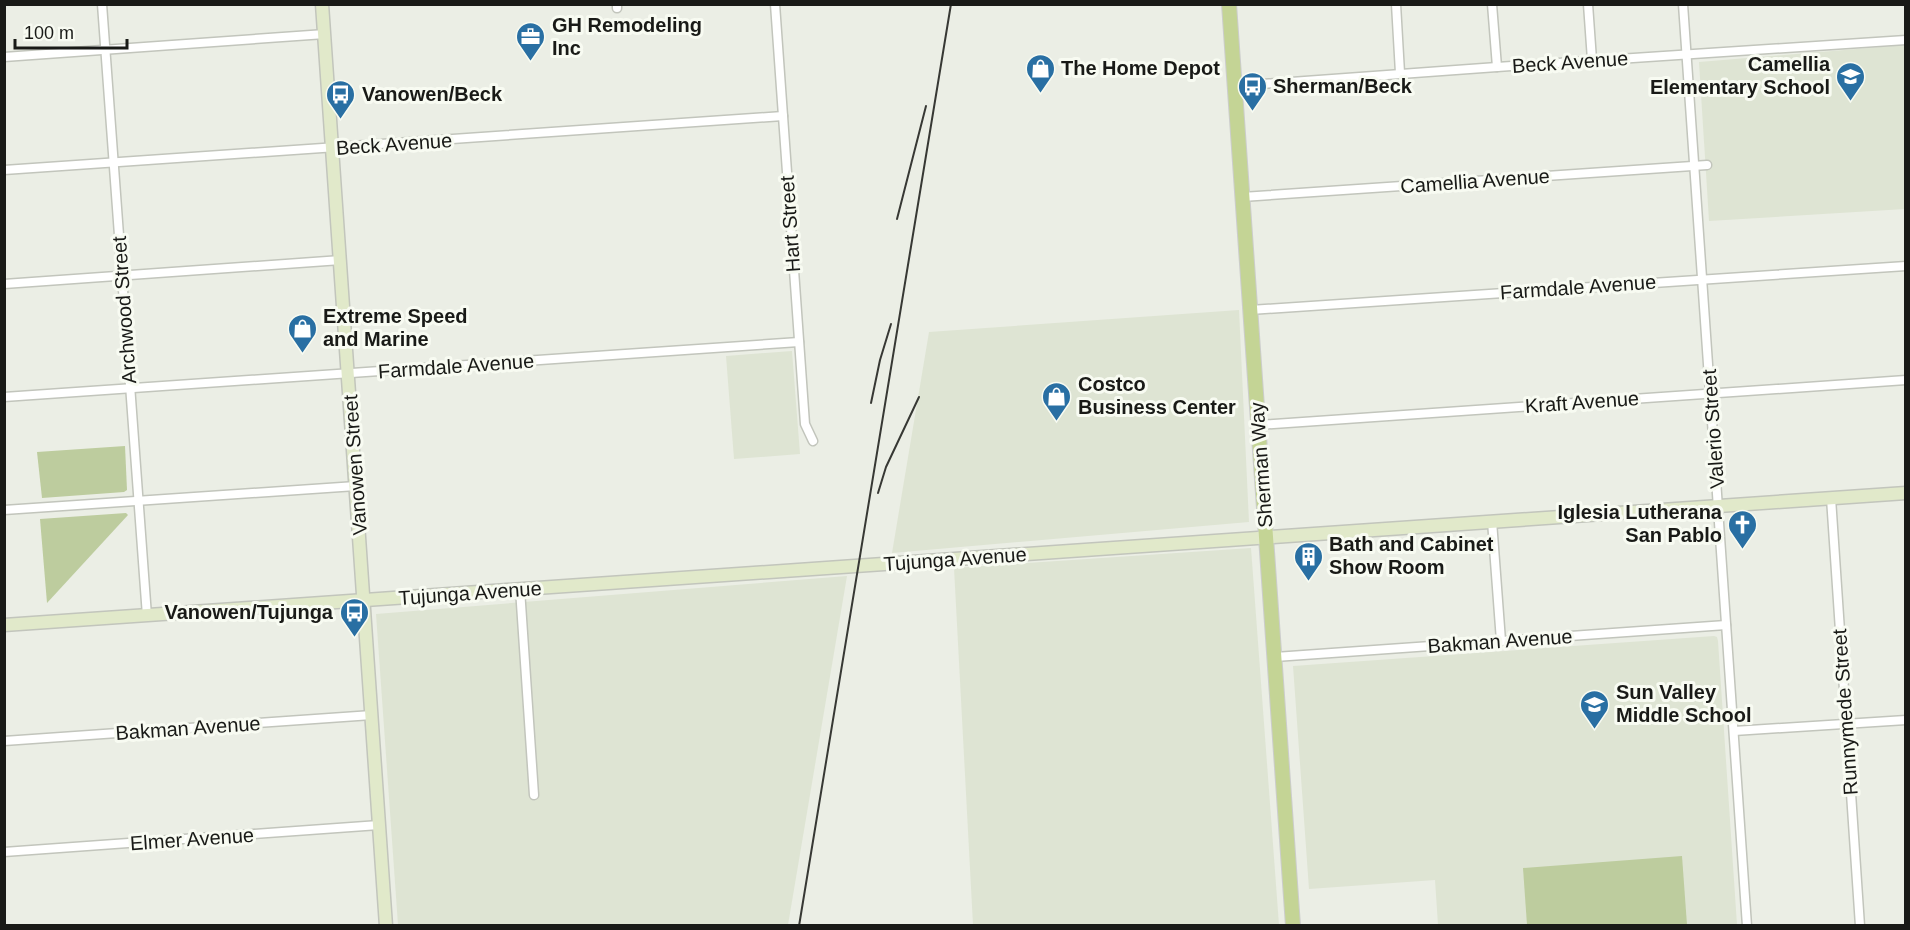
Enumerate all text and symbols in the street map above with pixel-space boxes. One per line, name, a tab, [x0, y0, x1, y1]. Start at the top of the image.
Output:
scale bar	[15, 12, 128, 50]
place label: GH Remodeling Inc	[552, 14, 702, 59]
office icon: GH Remodeling Inc	[515, 20, 547, 62]
text: 100 m	[24, 23, 74, 43]
street label: Beck Avenue	[1511, 47, 1629, 77]
shop icon: The Home Depot	[1024, 52, 1056, 94]
place label: Camellia Elementary School	[1650, 53, 1831, 98]
place label: The Home Depot	[1061, 57, 1220, 79]
school or university icon: Camellia Elementary School	[1835, 60, 1867, 102]
bus stop icon: Sherman/Beck	[1236, 70, 1268, 112]
place label: Sherman/Beck	[1273, 75, 1413, 97]
bus stop icon: Vanowen/Beck	[325, 78, 357, 120]
place label: Vanowen/Beck	[362, 83, 503, 105]
street label: Beck Avenue	[335, 129, 453, 159]
street label: Camellia Avenue	[1400, 165, 1550, 197]
street label: Hart Street	[776, 175, 804, 273]
street label: Archwood Street	[108, 235, 140, 385]
street label: Farmdale Avenue	[1499, 271, 1657, 303]
place label: Extreme Speed and Marine	[323, 305, 468, 350]
shop icon: Extreme Speed and Marine	[286, 312, 318, 354]
street label: Farmdale Avenue	[377, 350, 535, 382]
street label: Valerio Street	[1698, 368, 1728, 489]
place label: Costco Business Center	[1078, 373, 1236, 418]
shop icon: Costco Business Center	[1041, 380, 1073, 422]
street label: Kraft Avenue	[1524, 387, 1640, 417]
street label: Vanowen Street	[339, 394, 371, 536]
street label: Sherman Way	[1246, 401, 1276, 529]
place label: Iglesia Lutherana San Pablo	[1558, 501, 1723, 546]
church icon: Iglesia Lutherana San Pablo	[1727, 508, 1759, 550]
place label: Bath and Cabinet Show Room	[1329, 533, 1494, 578]
building icon: Bath and Cabinet Show Room	[1292, 540, 1324, 582]
street label: Tujunga Avenue	[883, 543, 1027, 575]
street label: Tujunga Avenue	[398, 577, 542, 609]
bus stop icon: Vanowen/Tujunga	[338, 596, 370, 638]
place label: Vanowen/Tujunga	[164, 601, 334, 623]
street label: Bakman Avenue	[1427, 625, 1573, 657]
street label: Runnymede Street	[1828, 628, 1862, 796]
place label: Sun Valley Middle School	[1616, 681, 1752, 726]
school or university icon: Sun Valley Middle School	[1579, 688, 1611, 730]
street label: Bakman Avenue	[115, 712, 261, 744]
street label: Elmer Avenue	[129, 824, 255, 854]

